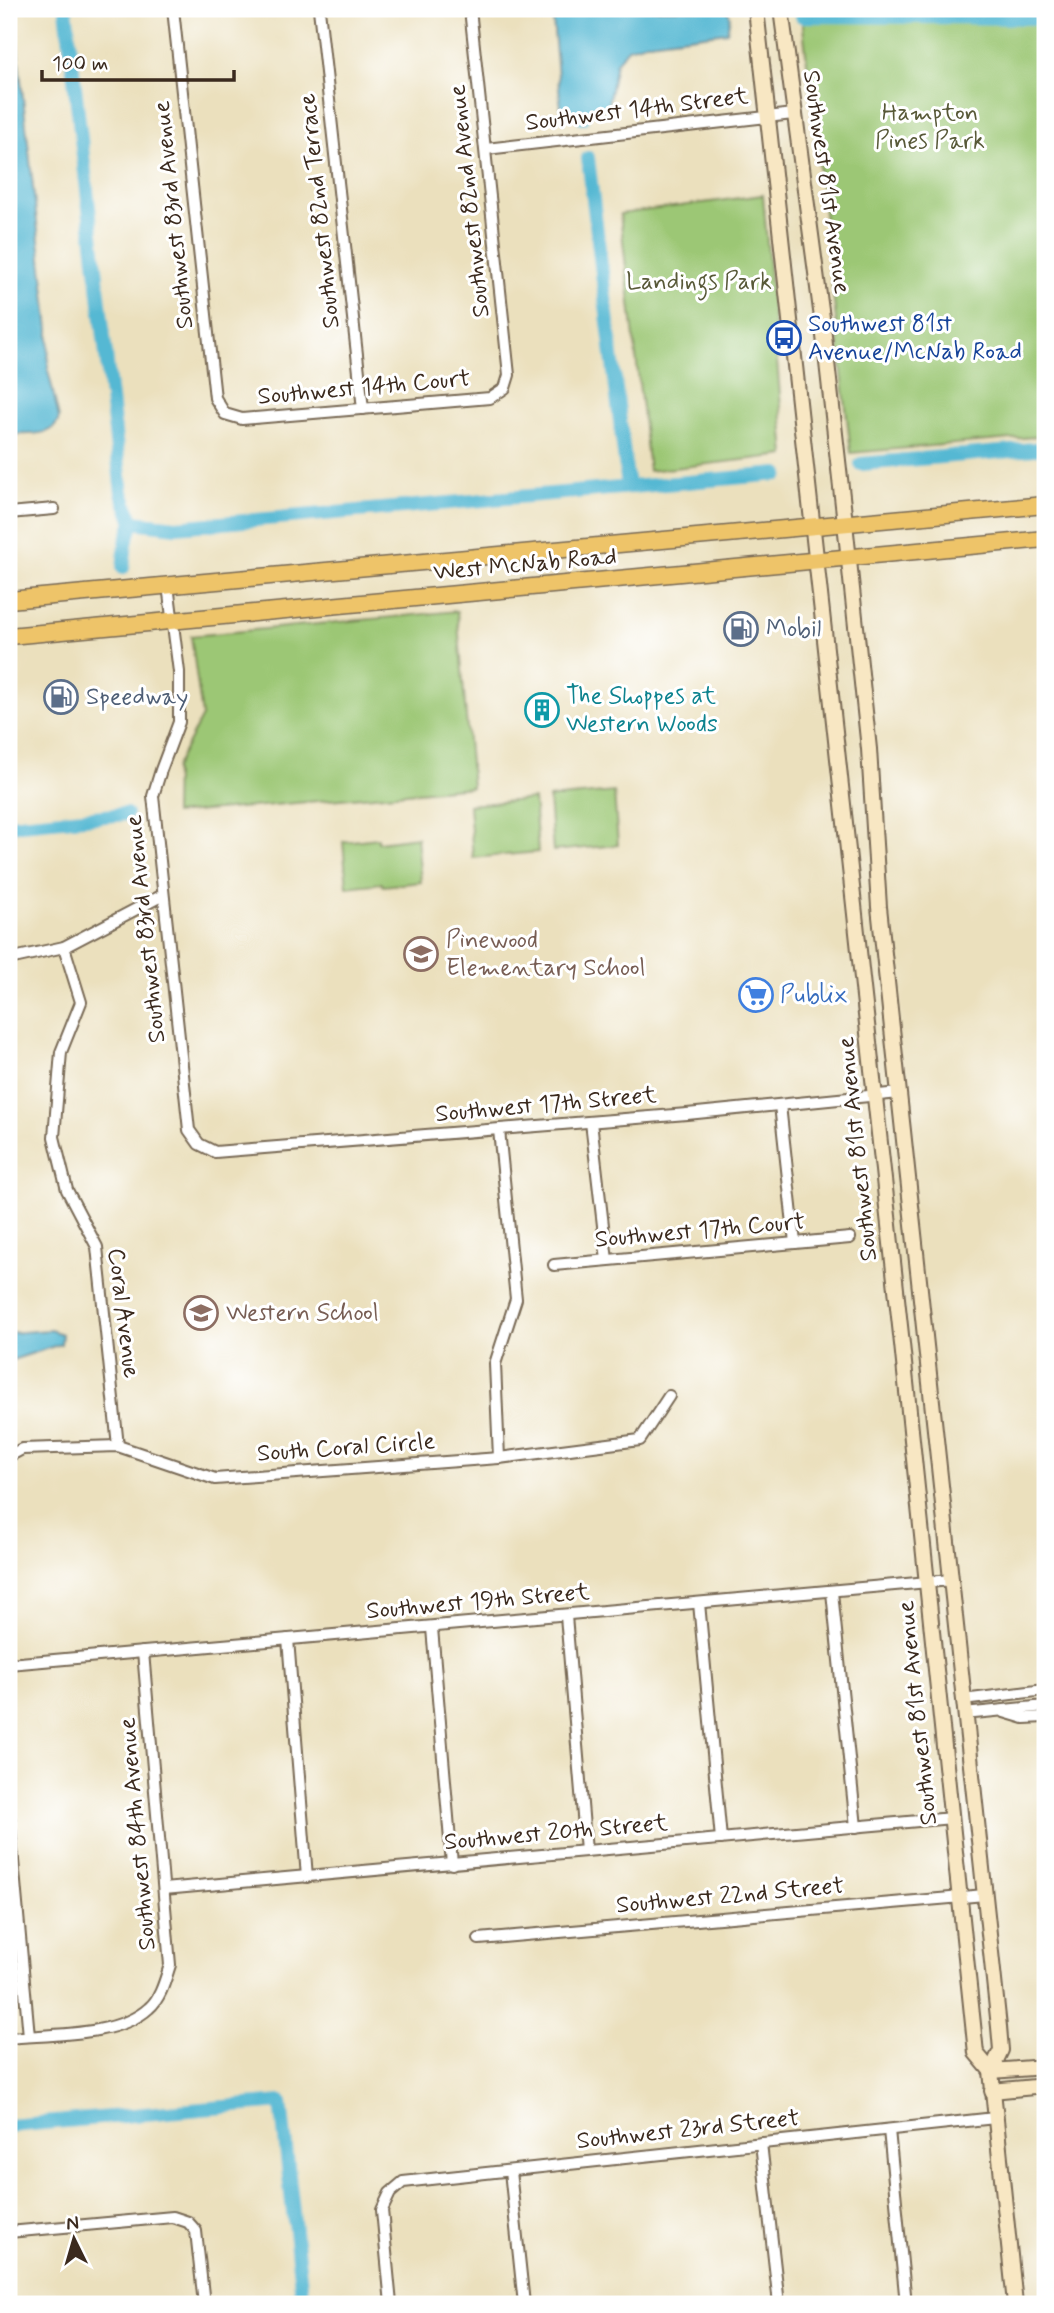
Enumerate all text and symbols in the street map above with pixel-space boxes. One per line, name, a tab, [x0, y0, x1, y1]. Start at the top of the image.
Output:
scale bar	[42, 38, 234, 82]
text: 100 m	[52, 50, 108, 78]
street label: Southwest 81st Avenue	[795, 68, 857, 296]
street label: Southwest 14th Street	[524, 81, 750, 139]
street label: Southwest 82nd Avenue	[442, 83, 498, 319]
street label: Southwest 82nd Terrace	[292, 92, 348, 330]
park label: Hampton Pines Park	[875, 98, 985, 157]
street label: Southwest 83rd Avenue	[147, 99, 201, 331]
park label: Landings Park	[626, 267, 772, 301]
place label: Southwest 81st Avenue/McNab Road	[808, 309, 1022, 368]
bus stop icon: Southwest 81st Avenue/McNab Road	[765, 319, 803, 357]
street label: Southwest 14th Court	[256, 363, 472, 413]
street label: West McNab Road	[432, 542, 618, 588]
fuel station icon: Mobil	[722, 610, 760, 648]
place label: Mobil	[766, 614, 821, 645]
fuel station icon: Speedway	[42, 678, 80, 716]
place label: The Shoppes at Western Woods	[566, 681, 718, 740]
place label: Speedway	[86, 682, 188, 713]
building icon: The Shoppes at Western Woods	[523, 691, 561, 729]
street label: Southwest 83rd Avenue	[119, 813, 173, 1045]
place label: Pinewood Elementary School	[446, 925, 645, 984]
school or university icon: Pinewood Elementary School	[402, 935, 440, 973]
supermarket icon: Publix	[737, 976, 775, 1014]
place label: Publix	[780, 980, 848, 1011]
street label: Southwest 81st Avenue	[831, 1035, 885, 1263]
street label: Southwest 17th Street	[434, 1080, 658, 1130]
street label: Southwest 17th Court	[594, 1206, 806, 1256]
street label: Coral Avenue	[100, 1246, 146, 1380]
school or university icon: Western School	[182, 1294, 220, 1332]
place label: Western School	[226, 1298, 379, 1329]
street label: South Coral Circle	[256, 1426, 436, 1470]
street label: Southwest 19th Street	[365, 1577, 591, 1627]
street label: Southwest 81st Avenue	[891, 1599, 945, 1827]
street label: Southwest 84th Avenue	[112, 1716, 164, 1952]
street label: Southwest 20th Street	[443, 1808, 669, 1858]
street label: Southwest 22nd Street	[615, 1871, 845, 1921]
street label: Southwest 23rd Street	[575, 2103, 801, 2157]
north arrow	[38, 2204, 108, 2274]
text: N	[65, 2211, 80, 2237]

